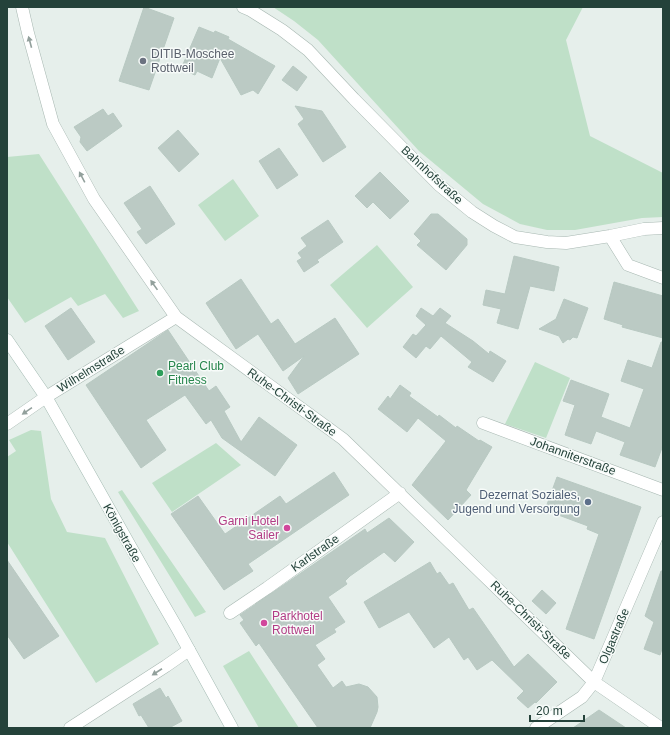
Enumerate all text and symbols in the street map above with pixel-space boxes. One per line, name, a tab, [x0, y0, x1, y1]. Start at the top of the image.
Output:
one-way arrow	[27, 36, 33, 48]
place label: DITIB-Moschee Rottweil	[151, 47, 235, 75]
marker: DITIB-Moschee Rottweil	[138, 56, 148, 66]
street label: Bahnhofstraße	[398, 143, 466, 207]
one-way arrow	[79, 171, 86, 183]
one-way arrow	[150, 280, 158, 290]
street label: Wilhelmstraße	[55, 343, 127, 395]
place label: Pearl Club Fitness	[168, 359, 224, 387]
street label: Ruhe-Christi-Straße	[245, 365, 340, 439]
marker: Pearl Club Fitness	[155, 368, 165, 378]
one-way arrow	[21, 407, 32, 415]
street label: Johanniterstraße	[528, 434, 618, 478]
place label: Dezernat Soziales, Jugend und Versorgung	[453, 488, 580, 516]
marker: Dezernat Soziales, Jugend und Versorgung	[583, 497, 593, 507]
street label: Königstraße	[100, 501, 144, 565]
place label: Garni Hotel Sailer	[218, 514, 279, 542]
marker: Garni Hotel Sailer	[282, 523, 292, 533]
street label: Karlstraße	[288, 531, 342, 575]
street label: Ruhe-Christi-Straße	[488, 578, 574, 662]
street label: Olgastraße	[596, 606, 632, 666]
place label: Parkhotel Rottweil	[272, 609, 323, 637]
marker: Parkhotel Rottweil	[259, 618, 269, 628]
one-way arrow	[152, 668, 162, 676]
scale bar	[530, 697, 584, 723]
text: 20 m	[536, 704, 563, 718]

